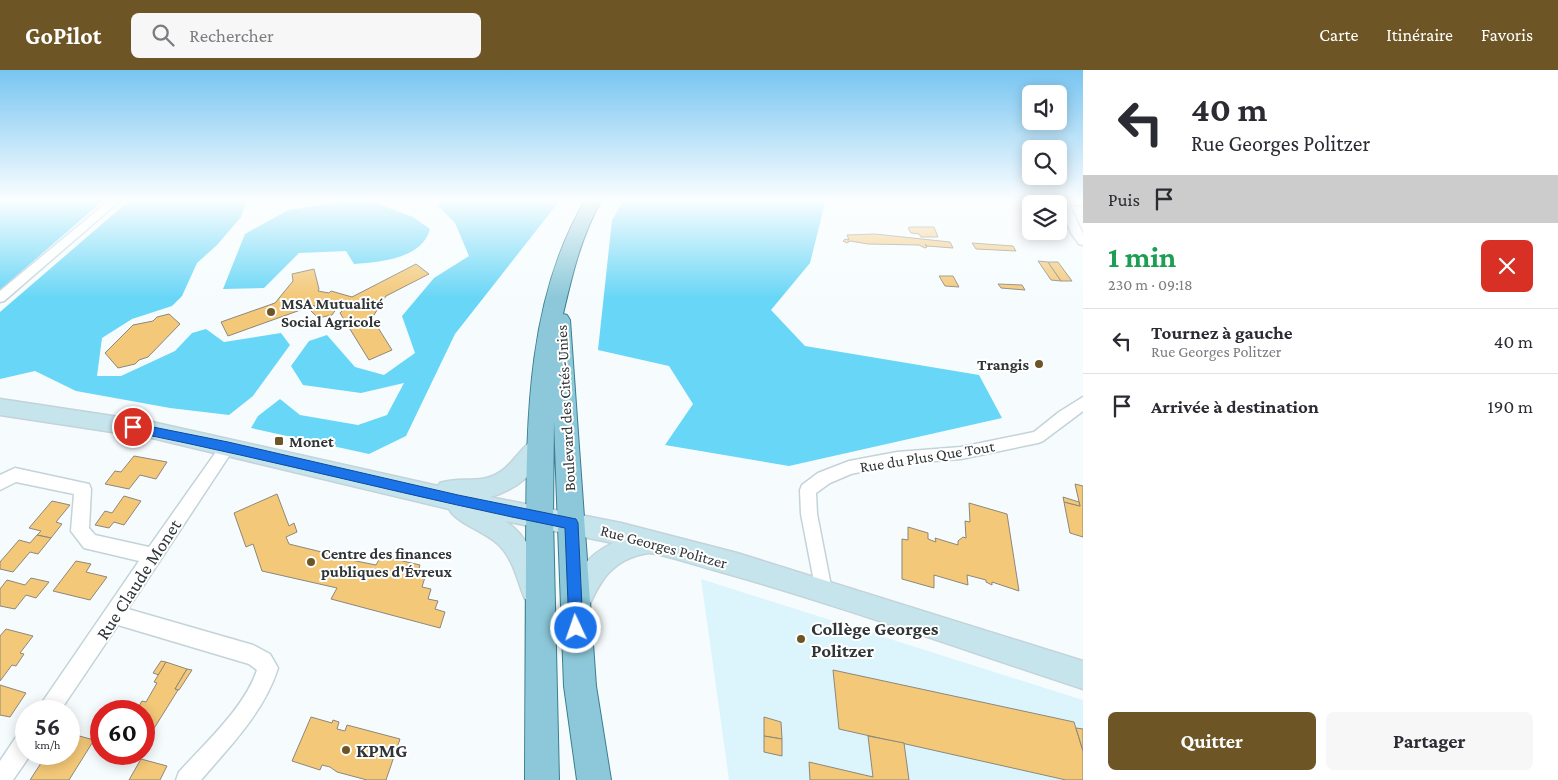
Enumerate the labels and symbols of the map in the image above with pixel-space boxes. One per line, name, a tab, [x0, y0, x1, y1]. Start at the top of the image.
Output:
place label: MSA Mutualité Social Agricole	[281, 295, 384, 330]
marker: MSA Mutualité Social Agricole	[265, 306, 277, 318]
street label: Boulevard des Cités-Unies	[553, 324, 578, 492]
place label: Trangis	[977, 356, 1029, 373]
marker: Trangis	[1033, 358, 1045, 370]
pin	[112, 406, 154, 448]
place label: Monet	[289, 433, 334, 450]
marker: Monet	[273, 435, 285, 447]
street label: Rue du Plus Que Tout	[859, 437, 996, 476]
street label: Rue Claude Monet	[92, 515, 186, 643]
street label: Rue Georges Politzer	[598, 521, 729, 573]
place label: Centre des finances publiques d'Évreux	[321, 545, 453, 580]
marker: Centre des finances publiques d'Évreux	[305, 556, 317, 568]
position arrow	[549, 601, 601, 653]
place label: Collège Georges Politzer	[811, 618, 939, 661]
marker: Collège Georges Politzer	[795, 633, 807, 645]
speed limit sign: 60	[90, 700, 155, 765]
place label: KPMG	[356, 740, 407, 761]
marker: KPMG	[340, 744, 352, 756]

